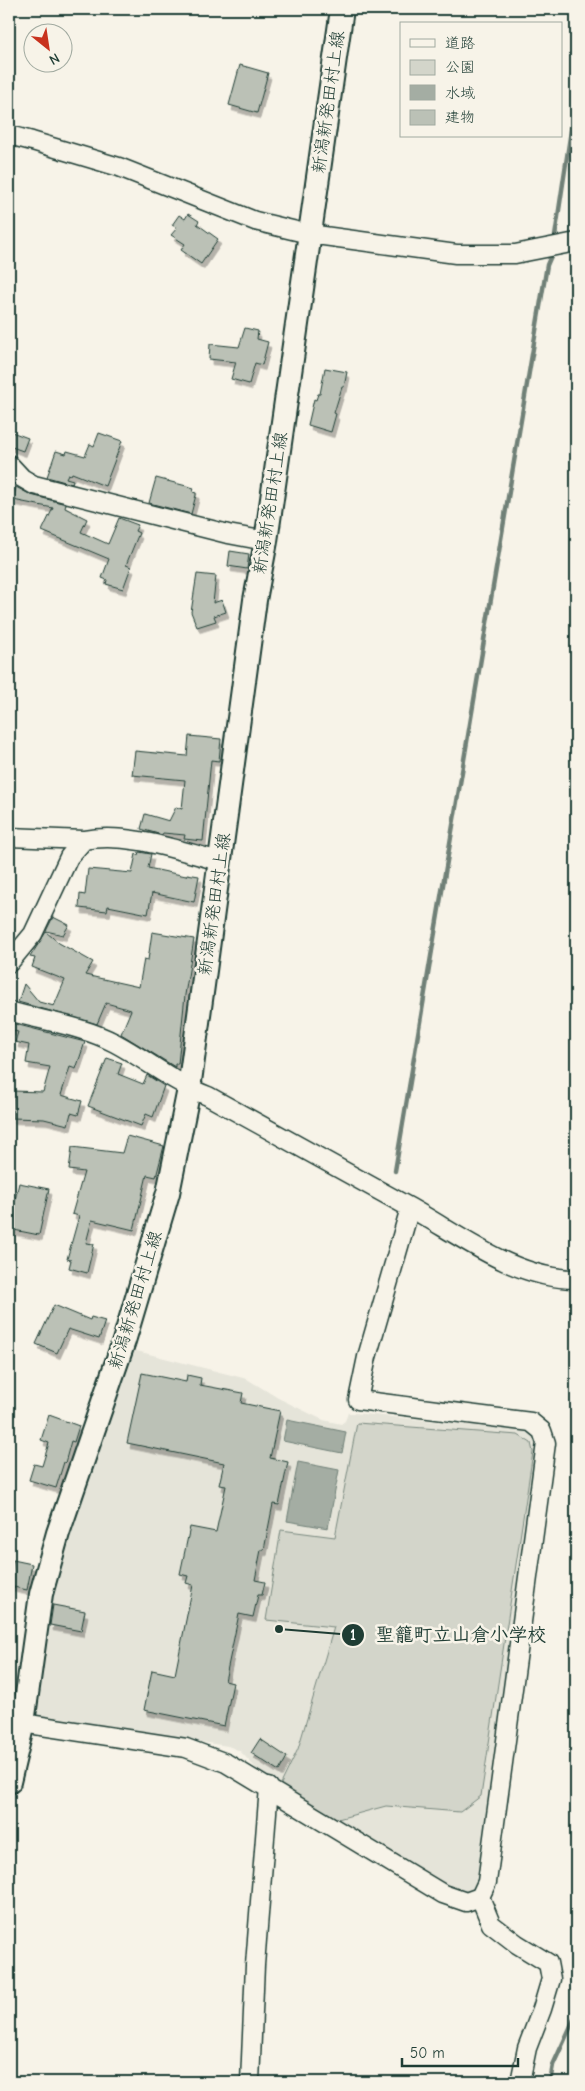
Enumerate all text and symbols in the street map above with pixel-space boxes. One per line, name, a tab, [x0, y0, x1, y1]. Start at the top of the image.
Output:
north arrow	[22, 22, 72, 72]
legend	[400, 22, 562, 138]
street label: 新潟新発田村上線	[308, 29, 349, 175]
text: 道路	[445, 34, 475, 52]
text: N	[46, 49, 62, 68]
text: 公園	[445, 58, 475, 76]
text: 水域	[445, 84, 475, 102]
text: 建物	[445, 108, 475, 126]
street label: 新潟新発田村上線	[249, 430, 292, 576]
street label: 新潟新発田村上線	[194, 831, 235, 977]
street label: 新潟新発田村上線	[104, 1228, 167, 1372]
callout: 聖籠町立山倉小学校	[341, 1618, 557, 1652]
text: 聖籠町立山倉小学校	[375, 1624, 547, 1646]
text: 1	[350, 1626, 356, 1644]
scale bar	[402, 2036, 519, 2068]
text: 50 m	[410, 2044, 445, 2062]

